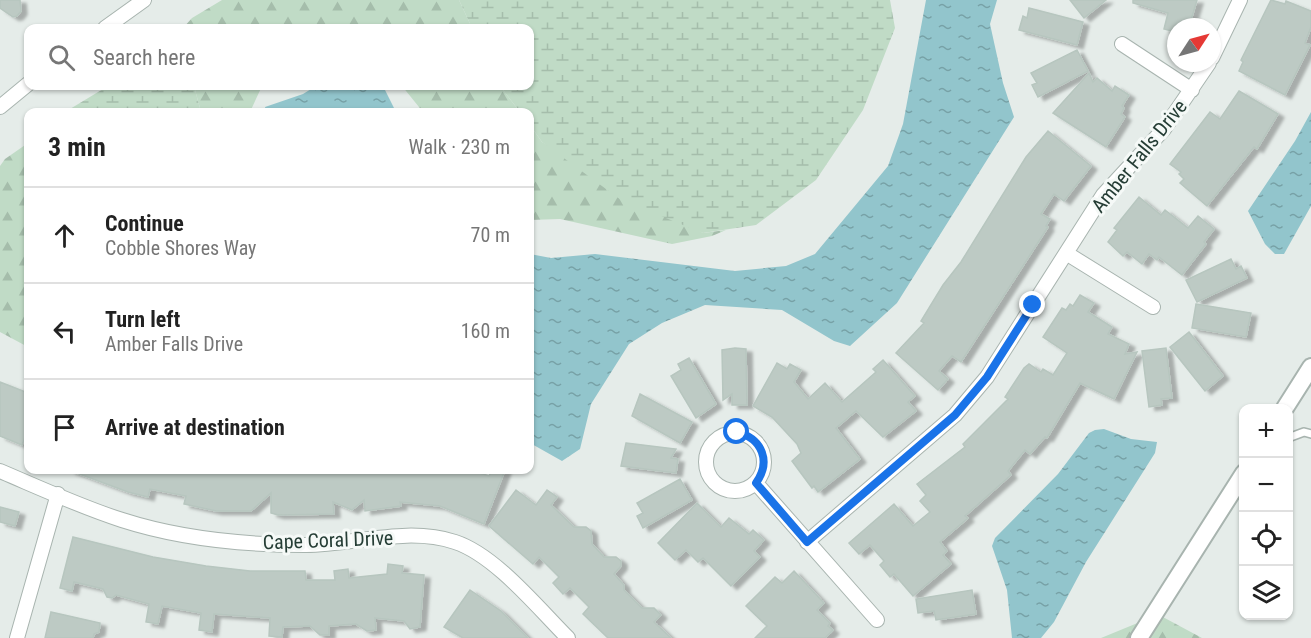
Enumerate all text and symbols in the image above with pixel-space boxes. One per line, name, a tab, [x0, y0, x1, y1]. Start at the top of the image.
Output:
north arrow	[1167, 18, 1221, 72]
search box	[24, 24, 534, 90]
icon: search	[45, 41, 78, 74]
text: Search here	[93, 45, 195, 70]
street label: Amber Falls Drive	[1086, 95, 1192, 217]
text: 3 min	[48, 132, 106, 162]
text: Walk · 230 m	[409, 135, 510, 159]
text: Continue	[105, 211, 184, 236]
icon: ahead	[48, 219, 81, 252]
text: 70 m	[471, 223, 510, 247]
text: Cobble Shores Way	[105, 236, 256, 260]
route end	[1019, 291, 1045, 317]
text: Turn left	[105, 307, 180, 332]
icon: left	[48, 315, 81, 348]
text: 160 m	[461, 319, 510, 343]
text: Amber Falls Drive	[105, 332, 243, 356]
map controls	[1239, 404, 1293, 620]
button: +	[1239, 404, 1293, 458]
icon: arrive	[48, 411, 81, 444]
text: Arrive at destination	[105, 415, 285, 440]
route start	[723, 418, 749, 444]
button: −	[1239, 458, 1293, 512]
button: locate	[1239, 512, 1293, 566]
street label: Cape Coral Drive	[262, 526, 394, 554]
button: layers	[1239, 566, 1293, 620]

